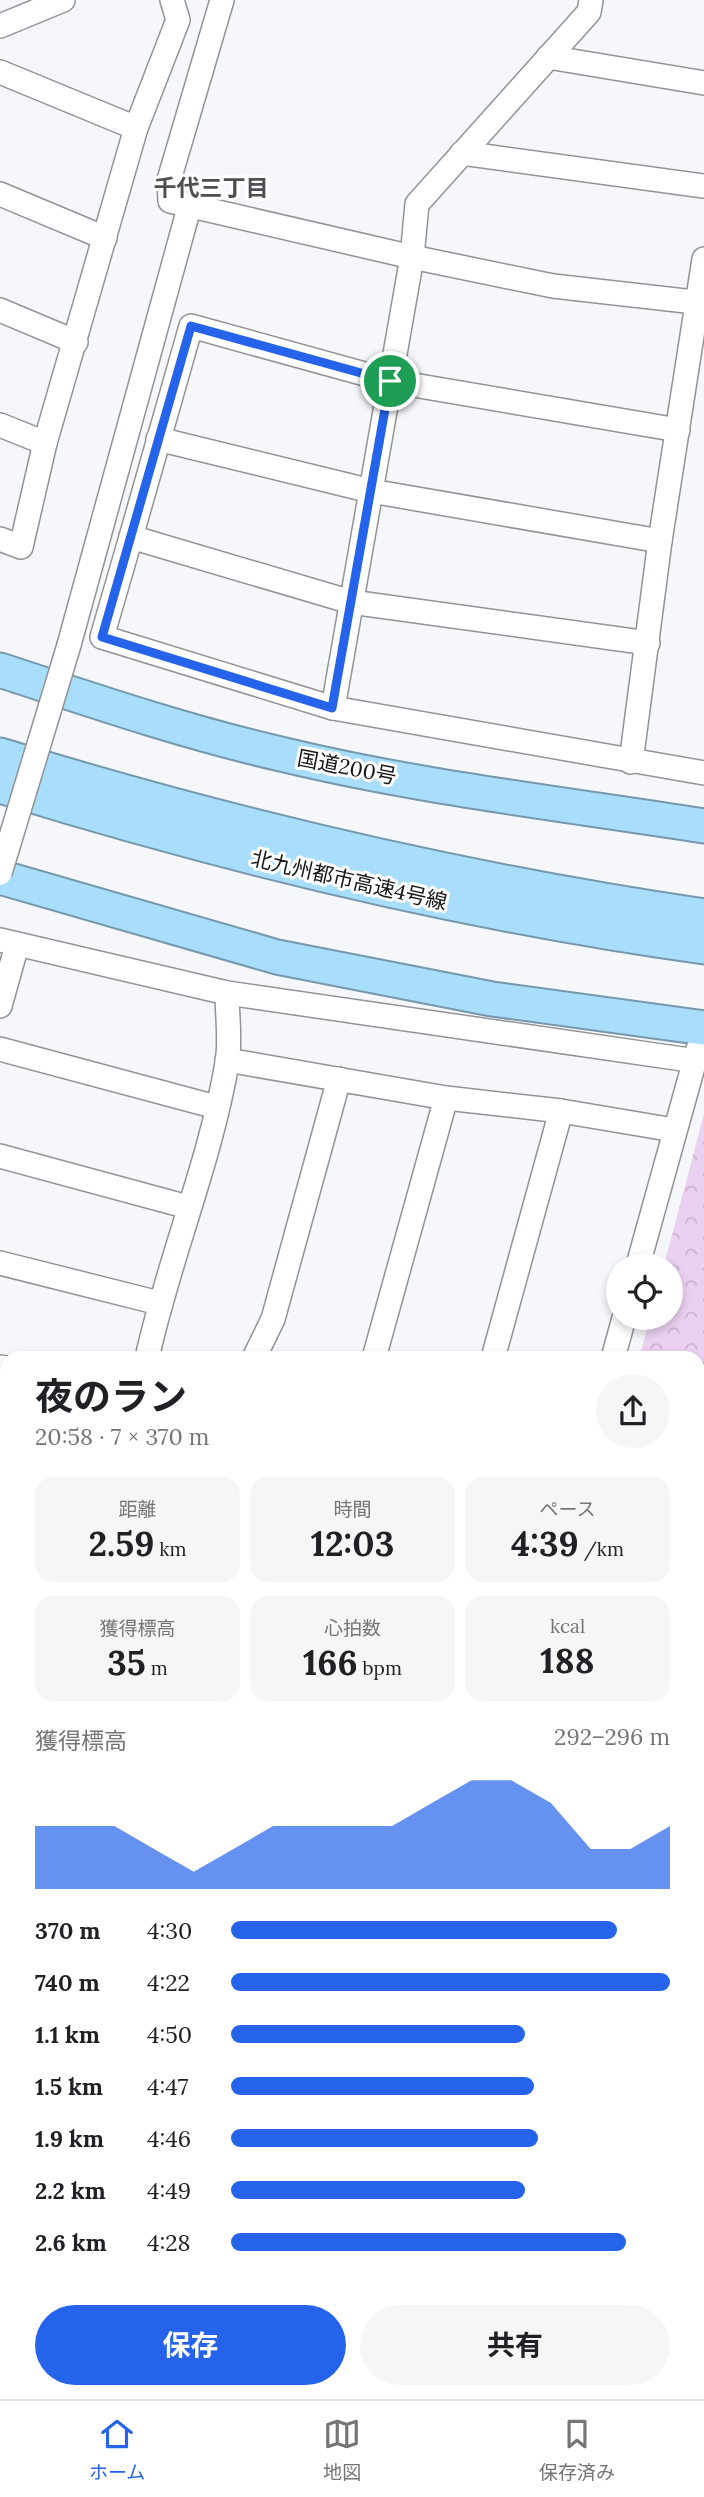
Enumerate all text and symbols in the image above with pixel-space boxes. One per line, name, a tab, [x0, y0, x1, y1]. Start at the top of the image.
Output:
district label: 千代三丁目	[154, 173, 269, 202]
pin	[360, 351, 420, 411]
icon: arrive	[371, 362, 409, 400]
street label: 国道200号	[295, 744, 399, 790]
street label: 北九州都市高速4号線	[248, 844, 450, 916]
map controls	[606, 1253, 683, 1330]
button: locate	[606, 1253, 683, 1330]
text: 夜のラン	[35, 1372, 187, 1420]
button: share	[596, 1374, 670, 1448]
text: 20:58 · 7 × 370 m	[35, 1422, 209, 1451]
text: 距離	[118, 1497, 157, 1521]
text: 時間	[333, 1497, 372, 1521]
text: ペース	[539, 1497, 596, 1521]
text: 2.59	[88, 1521, 154, 1566]
text: 12:03	[311, 1521, 394, 1566]
text: 4:39	[511, 1521, 579, 1566]
text: km	[154, 1537, 187, 1561]
text: /km	[579, 1537, 624, 1561]
text: kcal	[550, 1614, 585, 1638]
text: 獲得標高	[99, 1616, 176, 1640]
text: 心拍数	[324, 1616, 381, 1640]
text: 188	[540, 1638, 595, 1683]
text: 35	[107, 1640, 146, 1685]
text: 166	[303, 1640, 358, 1685]
text: m	[146, 1656, 168, 1680]
text: bpm	[358, 1656, 402, 1680]
text: 292–296 m	[554, 1722, 670, 1751]
text: 獲得標高	[35, 1726, 127, 1755]
text: 370 m	[35, 1916, 101, 1945]
text: 4:30	[147, 1916, 192, 1945]
text: 740 m	[35, 1968, 100, 1997]
text: 4:22	[147, 1968, 190, 1997]
text: 1.1 km	[35, 2020, 100, 2049]
text: 4:50	[147, 2020, 192, 2049]
text: 1.5 km	[35, 2072, 103, 2101]
text: 4:47	[147, 2072, 188, 2101]
text: 1.9 km	[35, 2124, 104, 2153]
text: 4:46	[147, 2124, 191, 2153]
text: 2.2 km	[35, 2176, 106, 2205]
text: 4:49	[147, 2176, 191, 2205]
text: 2.6 km	[35, 2228, 107, 2257]
text: 4:28	[147, 2228, 191, 2257]
button: 保存	[35, 2305, 346, 2385]
button: 共有	[360, 2305, 670, 2385]
tab: ホーム	[89, 2415, 145, 2484]
tab: 地図	[323, 2415, 361, 2484]
tab: 保存済み	[539, 2415, 615, 2484]

